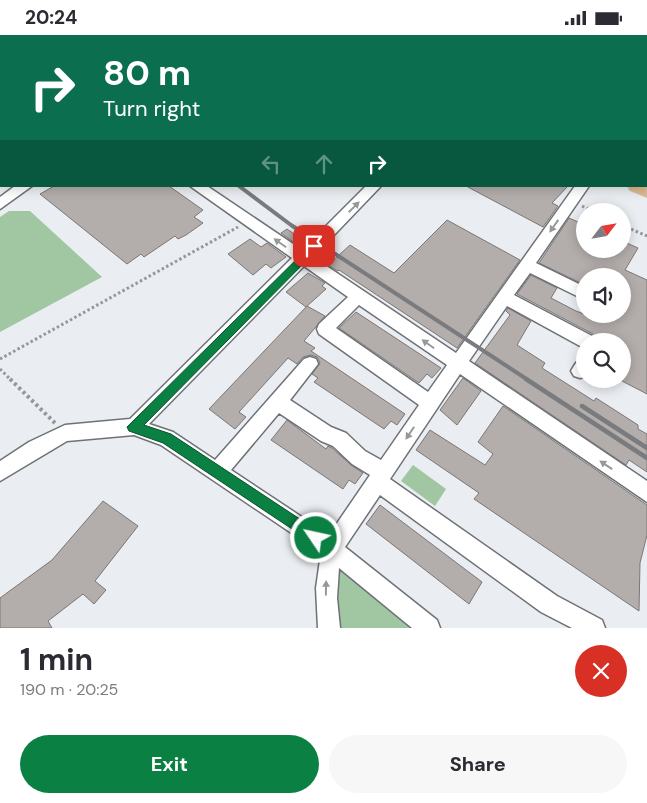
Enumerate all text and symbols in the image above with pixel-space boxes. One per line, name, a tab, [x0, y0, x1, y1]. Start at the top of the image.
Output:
text: 20:24	[25, 5, 77, 30]
text: 80 m	[103, 50, 191, 96]
icon: right	[20, 55, 85, 120]
text: Turn right	[103, 94, 200, 123]
icon: left	[257, 150, 285, 178]
icon: ahead	[310, 150, 338, 178]
icon: right	[363, 150, 391, 178]
one-way arrow	[347, 201, 359, 213]
north arrow	[576, 203, 631, 257]
map controls	[576, 203, 631, 388]
one-way arrow	[549, 220, 559, 233]
pin	[293, 225, 335, 267]
icon: arrive	[300, 232, 328, 260]
one-way arrow	[273, 238, 287, 248]
button: sound	[576, 268, 631, 323]
button: search	[576, 333, 631, 388]
one-way arrow	[421, 339, 435, 349]
one-way arrow	[405, 427, 415, 440]
one-way arrow	[600, 460, 613, 470]
position arrow	[289, 511, 341, 563]
one-way arrow	[322, 580, 330, 596]
text: 1 min	[20, 640, 93, 679]
button: close	[575, 645, 627, 697]
text: 190 m · 20:25	[20, 679, 118, 700]
button: Exit	[20, 735, 319, 793]
button: Share	[329, 735, 627, 793]

